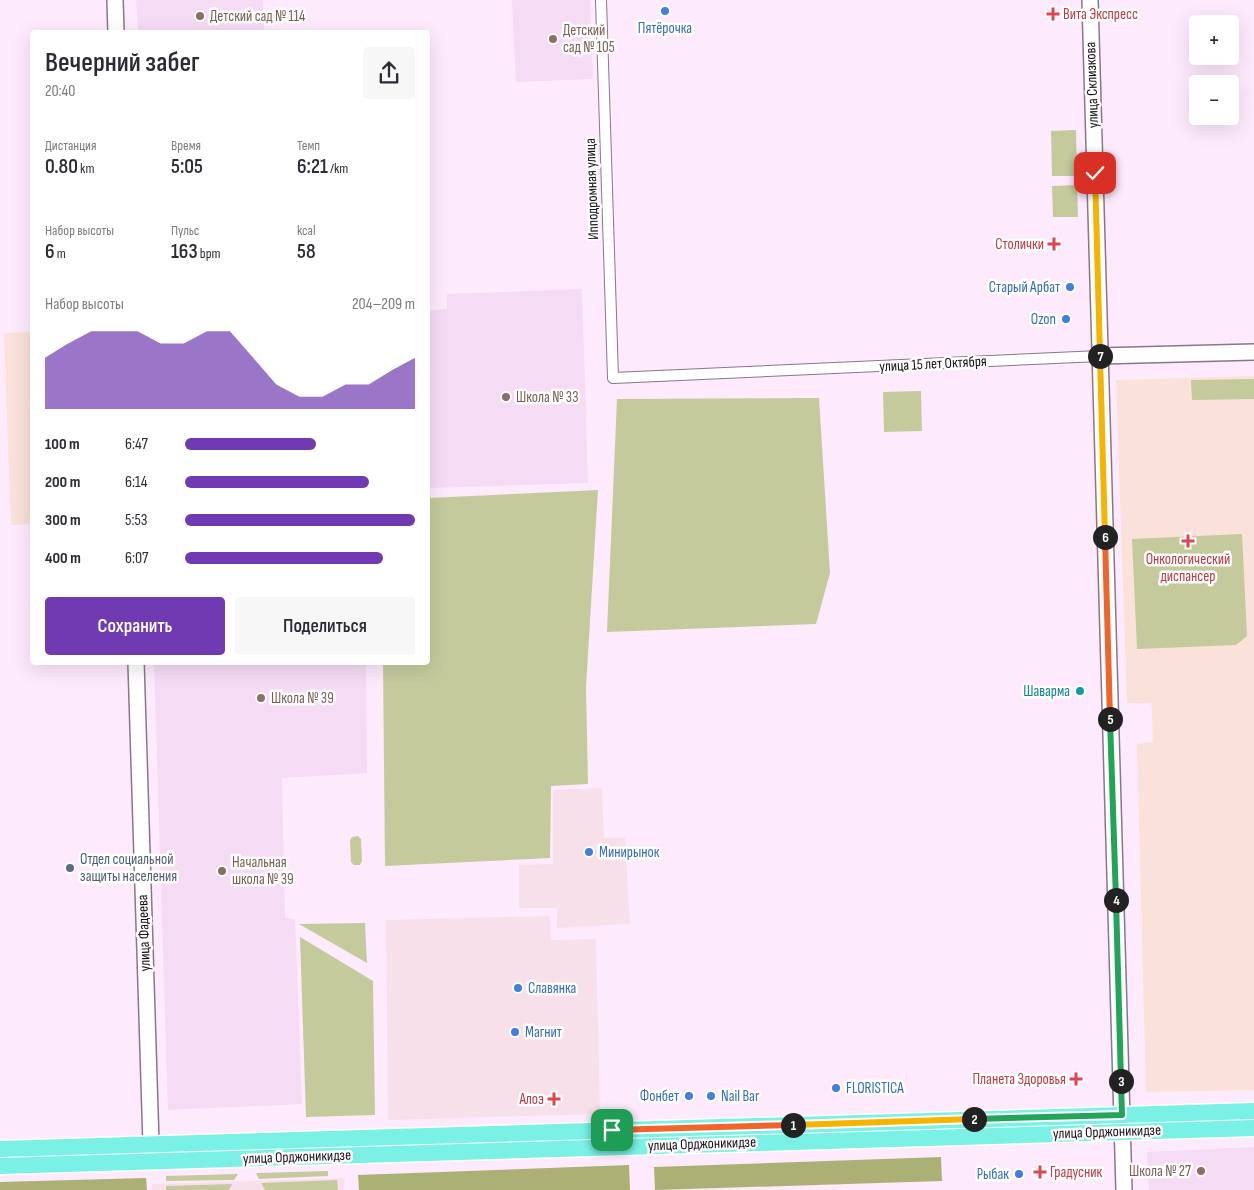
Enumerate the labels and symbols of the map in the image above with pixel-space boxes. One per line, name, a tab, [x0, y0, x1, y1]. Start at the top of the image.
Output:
marker: Пятёрочка	[659, 5, 671, 17]
place label: Вита Экспресс	[1063, 5, 1138, 24]
place label: Детский сад № 114	[210, 7, 305, 26]
marker: Вита Экспресс	[1047, 8, 1059, 20]
marker: Детский сад № 114	[194, 10, 206, 22]
place label: Пятёрочка	[638, 19, 692, 38]
place label: Детский сад № 105	[563, 21, 615, 57]
marker: Детский сад № 105	[547, 33, 559, 45]
street label: улица Склизкова	[1081, 41, 1103, 128]
street label: Ипподромная улица	[581, 137, 603, 240]
pin	[1074, 152, 1116, 194]
place label: Столички	[995, 235, 1044, 254]
marker: Столички	[1048, 238, 1060, 250]
place label: Старый Арбат	[989, 278, 1060, 297]
marker: Старый Арбат	[1064, 281, 1076, 293]
place label: Ozon	[1031, 310, 1056, 329]
marker: Ozon	[1060, 313, 1072, 325]
pin: 7	[1088, 344, 1112, 368]
street label: улица 15 лет Октября	[879, 352, 987, 376]
place label: Школа № 33	[516, 388, 578, 407]
marker: Школа № 33	[500, 391, 512, 403]
pin: 6	[1092, 524, 1118, 550]
marker: Онкологический диспансер	[1181, 534, 1195, 548]
place label: Онкологический диспансер	[1146, 550, 1230, 586]
place label: Шаварма	[1023, 682, 1070, 701]
marker: Шаварма	[1074, 685, 1086, 697]
place label: Школа № 39	[271, 689, 334, 708]
marker: Школа № 39	[255, 692, 267, 704]
pin: 5	[1098, 706, 1122, 732]
place label: Минирынок	[599, 843, 660, 862]
marker: Минирынок	[583, 846, 595, 858]
place label: Отдел социальной защиты населения	[80, 850, 177, 886]
place label: Начальная школа № 39	[232, 853, 294, 889]
marker: Отдел социальной защиты населения	[64, 862, 76, 874]
marker: Начальная школа № 39	[216, 865, 228, 877]
pin: 4	[1104, 888, 1128, 912]
street label: улица Фадеева	[133, 894, 155, 972]
place label: Славянка	[528, 979, 577, 998]
marker: Славянка	[512, 982, 524, 994]
place label: Магнит	[525, 1023, 562, 1042]
marker: Магнит	[509, 1026, 521, 1038]
pin: 3	[1108, 1068, 1134, 1094]
place label: Планета Здоровья	[972, 1070, 1066, 1089]
marker: Планета Здоровья	[1070, 1073, 1082, 1085]
place label: FLORISTICA	[846, 1079, 904, 1098]
marker: FLORISTICA	[830, 1082, 842, 1094]
place label: Фонбет	[640, 1087, 679, 1106]
place label: Nail Bar	[721, 1087, 760, 1106]
place label: Алоэ	[518, 1090, 544, 1109]
marker: Фонбет	[683, 1090, 695, 1102]
marker: Nail Bar	[705, 1090, 717, 1102]
marker: Алоэ	[548, 1093, 560, 1105]
pin: 2	[962, 1106, 986, 1132]
pin	[591, 1109, 633, 1151]
pin: 1	[780, 1112, 806, 1138]
street label: улица Орджоникидзе	[1053, 1121, 1161, 1143]
street label: улица Орджоникидзе	[648, 1133, 756, 1155]
street label: улица Орджоникидзе	[243, 1146, 351, 1168]
place label: Школа № 27	[1129, 1162, 1191, 1181]
place label: Градусник	[1050, 1163, 1103, 1182]
place label: Рыбак	[977, 1165, 1009, 1184]
marker: Школа № 27	[1195, 1165, 1207, 1177]
marker: Градусник	[1034, 1166, 1046, 1178]
marker: Рыбак	[1013, 1168, 1025, 1180]

